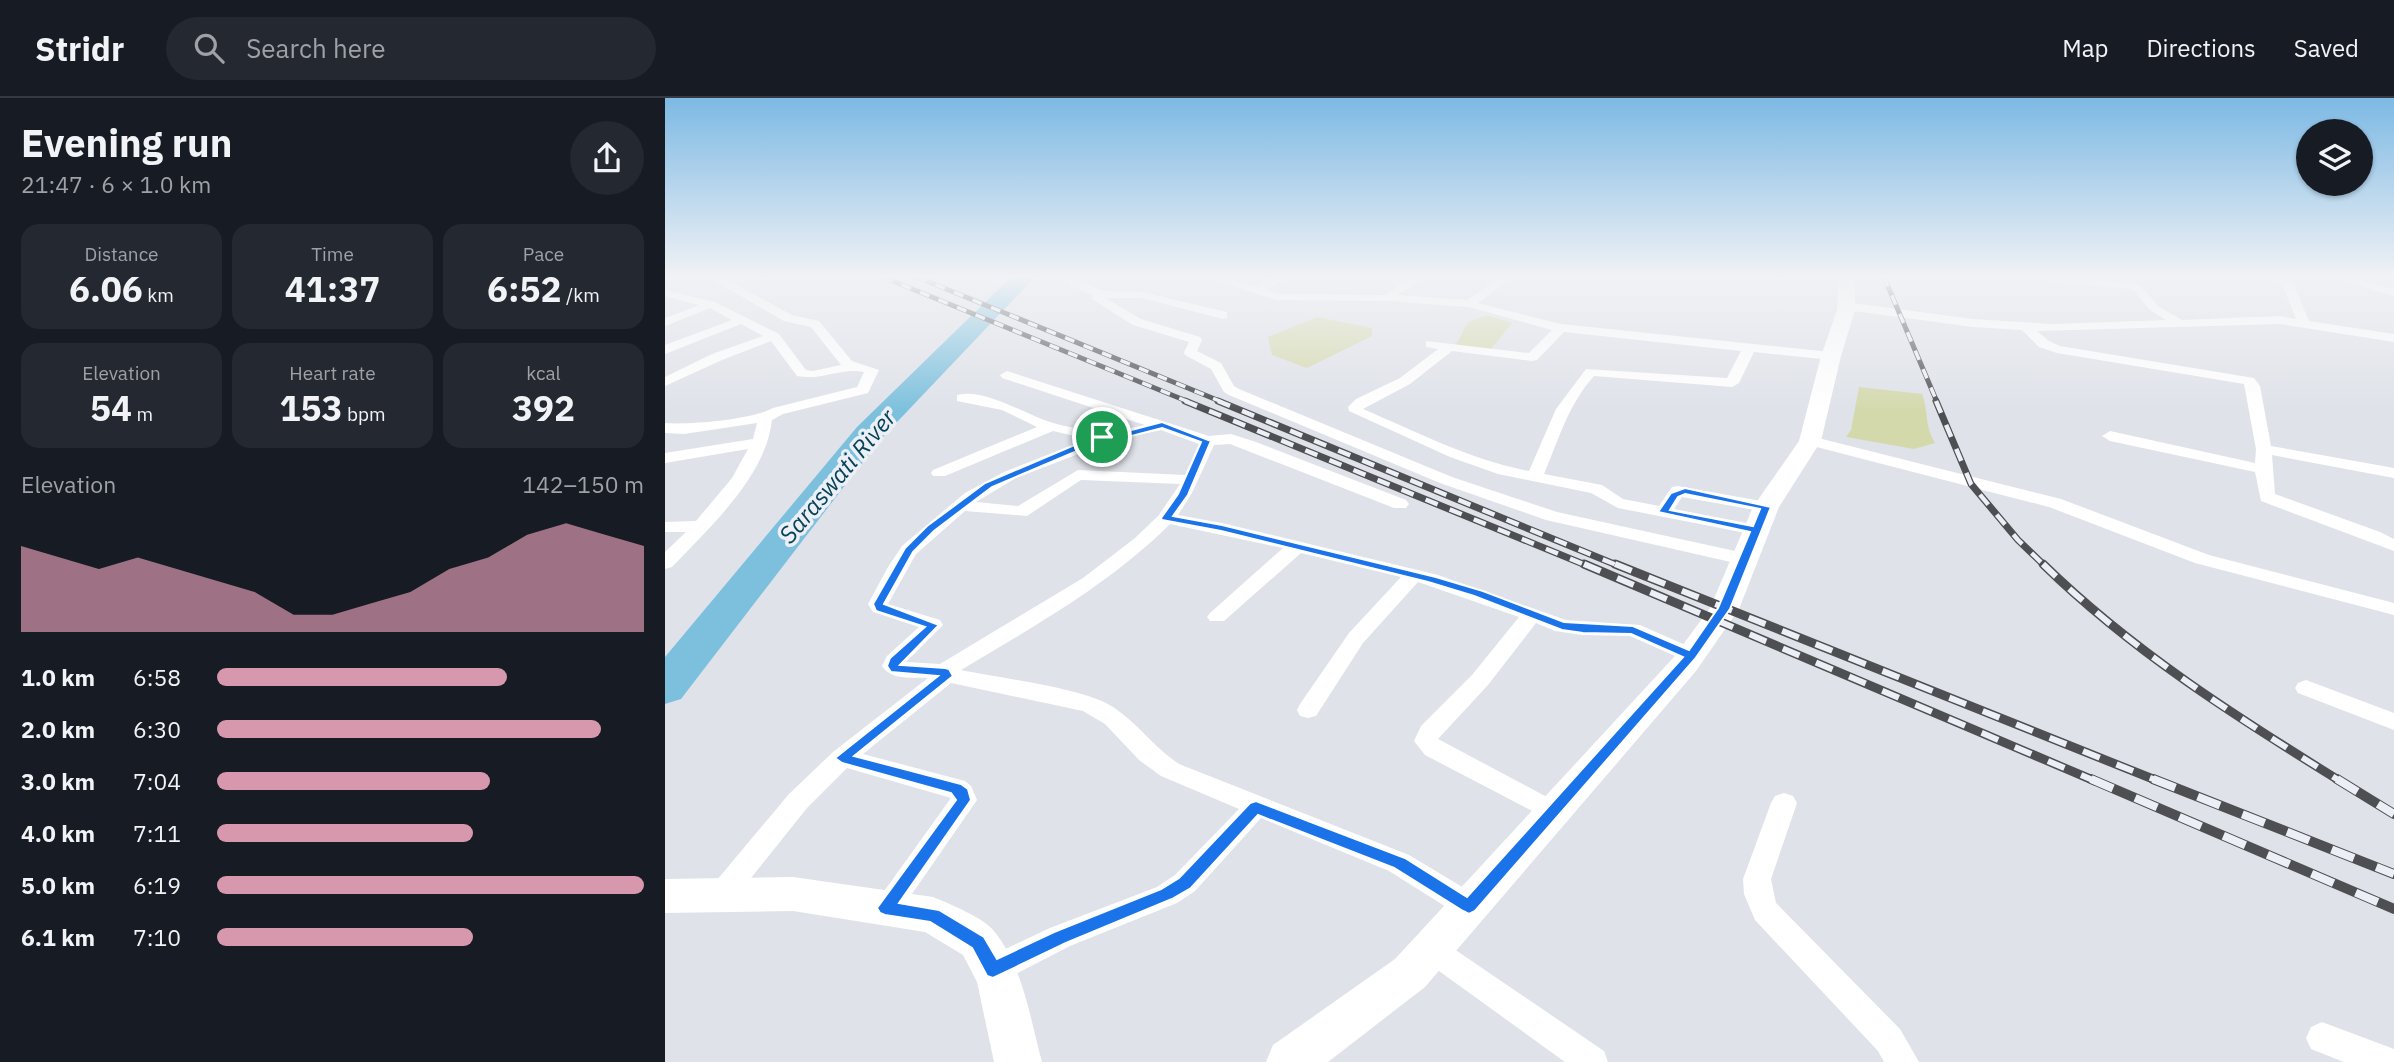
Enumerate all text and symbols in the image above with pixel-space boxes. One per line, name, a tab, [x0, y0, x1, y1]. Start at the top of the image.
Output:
search box	[166, 17, 656, 80]
text: Stridr	[35, 27, 124, 70]
icon: search	[190, 29, 228, 67]
text: Search here	[246, 31, 386, 65]
text: Map	[2062, 32, 2108, 64]
text: Directions	[2146, 32, 2256, 64]
text: Saved	[2294, 32, 2359, 64]
text: Evening run	[21, 118, 232, 167]
map controls	[2296, 119, 2373, 196]
button: layers	[2296, 119, 2373, 196]
button: share	[570, 121, 644, 195]
text: 21:47 · 6 × 1.0 km	[21, 169, 211, 199]
text: Distance	[84, 242, 159, 266]
text: Time	[311, 242, 354, 266]
text: Pace	[523, 242, 564, 266]
text: 6.06	[69, 266, 143, 312]
text: 41:37	[285, 266, 380, 312]
text: 6:52	[487, 266, 562, 312]
text: km	[143, 283, 174, 307]
text: /km	[562, 283, 600, 307]
text: Elevation	[82, 361, 161, 385]
text: Heart rate	[289, 361, 376, 385]
text: kcal	[526, 361, 561, 385]
text: 54	[90, 385, 132, 431]
text: 153	[279, 385, 342, 431]
text: 392	[512, 385, 575, 431]
water label: Saraswati River	[771, 401, 903, 550]
text: m	[132, 402, 153, 426]
text: bpm	[342, 402, 386, 426]
pin	[1072, 407, 1132, 467]
icon: arrive	[1083, 418, 1121, 456]
text: Elevation	[21, 469, 116, 499]
text: 142–150 m	[522, 469, 644, 499]
text: 1.0 km	[21, 662, 95, 692]
text: 6:58	[133, 662, 181, 692]
text: 2.0 km	[21, 714, 95, 744]
text: 6:30	[133, 714, 181, 744]
text: 3.0 km	[21, 766, 95, 796]
text: 7:04	[133, 766, 181, 796]
text: 4.0 km	[21, 818, 95, 848]
text: 7:11	[133, 818, 181, 848]
text: 5.0 km	[21, 870, 95, 900]
text: 6:19	[133, 870, 181, 900]
text: 6.1 km	[21, 922, 95, 952]
text: 7:10	[133, 922, 181, 952]

